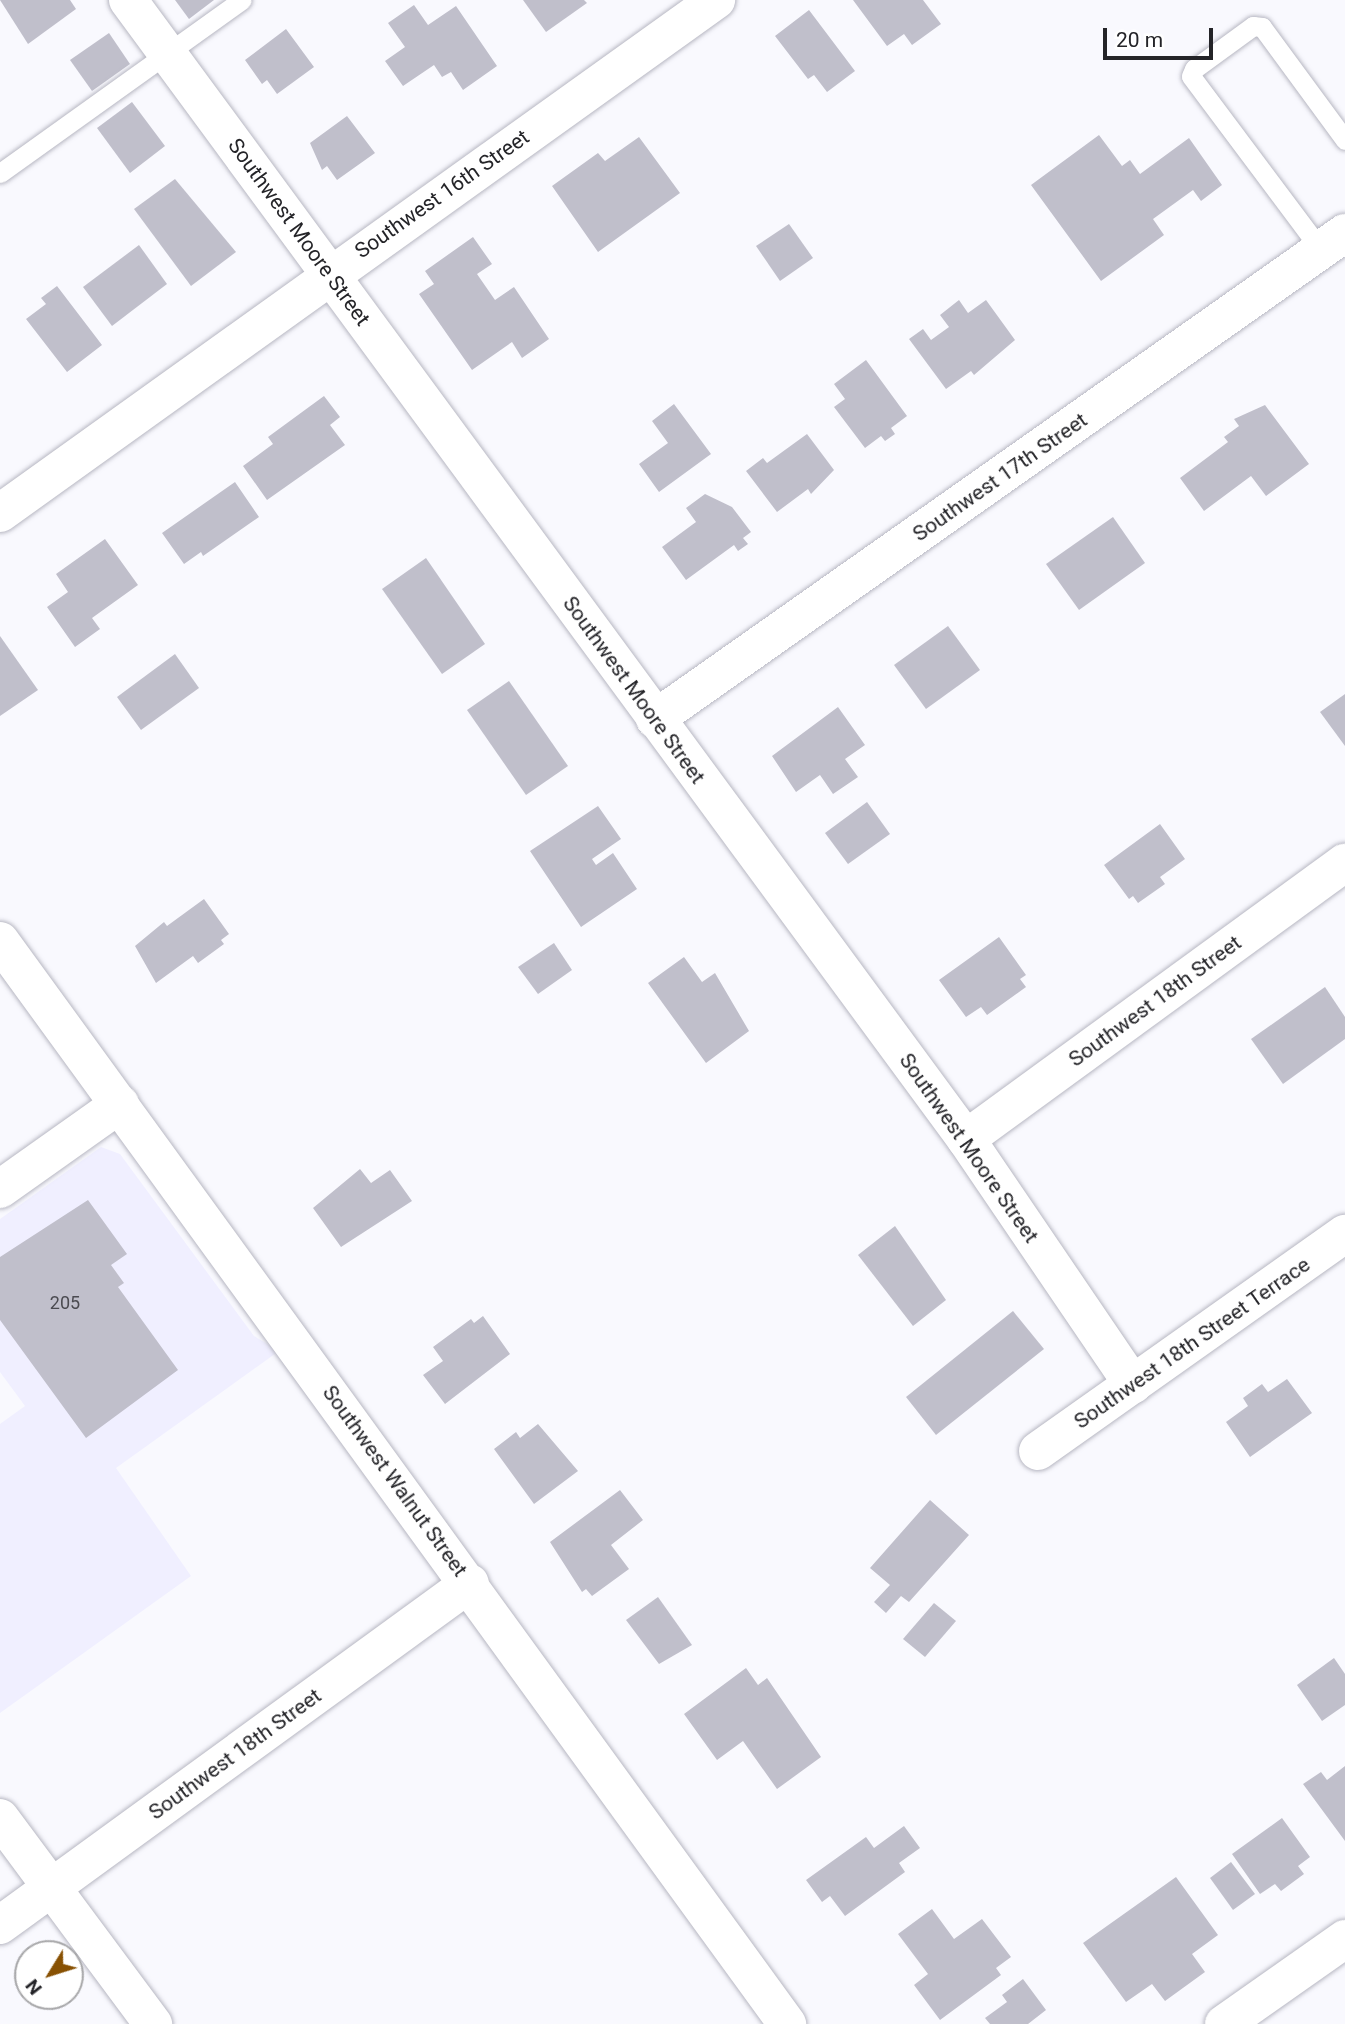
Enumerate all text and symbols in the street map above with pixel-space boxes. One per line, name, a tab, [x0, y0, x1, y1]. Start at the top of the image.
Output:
scale bar	[1107, 14, 1217, 58]
text: 20 m	[1116, 28, 1163, 52]
street label: Southwest 16th Street	[350, 124, 534, 264]
street label: Southwest Moore Street	[223, 133, 375, 331]
street label: Southwest 17th Street	[908, 407, 1092, 547]
street label: Southwest Moore Street	[558, 591, 710, 789]
street label: Southwest 18th Street	[1064, 930, 1246, 1072]
street label: Southwest Moore Street	[894, 1049, 1044, 1247]
street label: Southwest 18th Street Terrace	[1069, 1252, 1315, 1434]
house number: 205	[50, 1292, 80, 1314]
street label: Southwest Walnut Street	[317, 1381, 473, 1581]
street label: Southwest 18th Street	[144, 1683, 326, 1825]
north arrow	[14, 1940, 84, 2010]
text: N	[20, 1975, 47, 1999]

